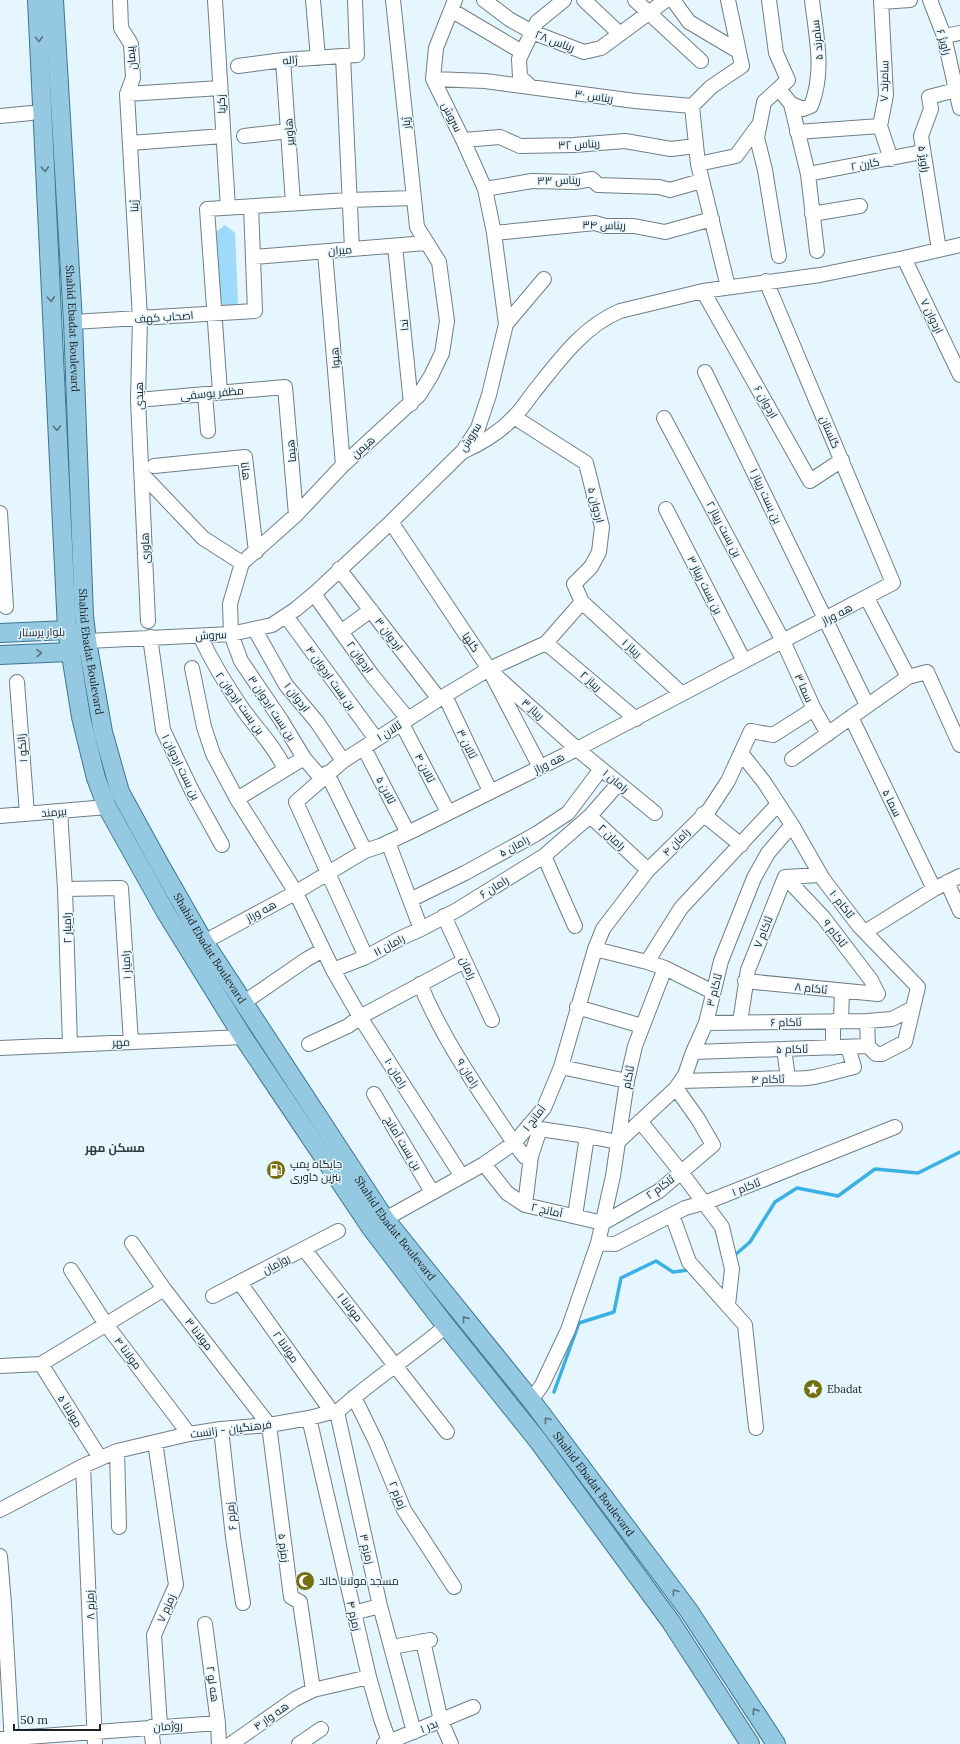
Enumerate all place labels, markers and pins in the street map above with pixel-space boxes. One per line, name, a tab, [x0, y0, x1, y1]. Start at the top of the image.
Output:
place label: جایگاه پمپ بنزین خاوری	[290, 1157, 342, 1184]
fuel station icon: جایگاه پمپ بنزین خاوری	[265, 1159, 287, 1181]
place icon: Ebadat	[802, 1378, 824, 1400]
place label: Ebadat	[827, 1382, 863, 1396]
mosque icon: مسجد مولانا خالد	[294, 1570, 316, 1592]
place label: مسجد مولانا خالد	[319, 1574, 399, 1588]

